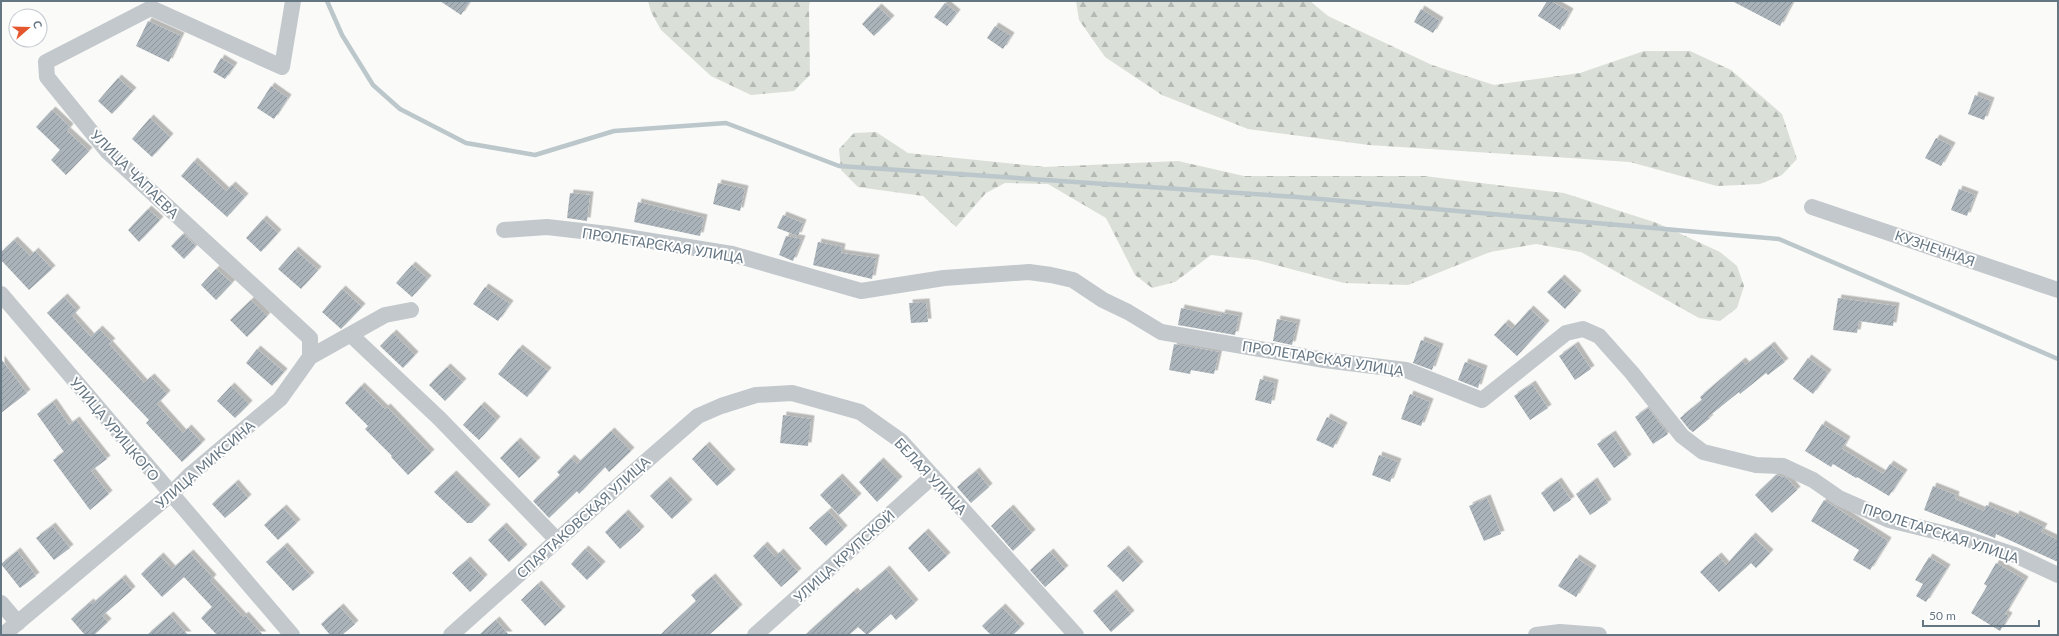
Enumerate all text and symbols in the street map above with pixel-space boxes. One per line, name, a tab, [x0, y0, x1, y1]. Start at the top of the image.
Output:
north arrow	[8, 8, 48, 48]
text: С	[31, 19, 45, 31]
street label: УЛИЦА ЧАПАЕВА	[87, 126, 183, 222]
street label: ПРОЛЕТАРСКАЯ УЛИЦА	[581, 224, 746, 266]
street label: КУЗНЕЧНАЯ	[1893, 226, 1977, 270]
street label: ПРОЛЕТАРСКАЯ УЛИЦА	[1241, 337, 1406, 379]
street label: УЛИЦА УРИЦКОГО	[67, 374, 163, 484]
street label: УЛИЦА МИКСИНА	[152, 416, 258, 512]
street label: БЕЛАЯ УЛИЦА	[891, 434, 971, 518]
street label: СПАРТАКОВСКАЯ УЛИЦА	[513, 452, 654, 581]
street label: ПРОЛЕТАРСКАЯ УЛИЦА	[1861, 500, 2022, 566]
street label: УЛИЦА КРУПСКОЙ	[790, 506, 898, 606]
scale bar	[1923, 602, 2039, 628]
text: 50 m	[1929, 608, 1956, 623]

